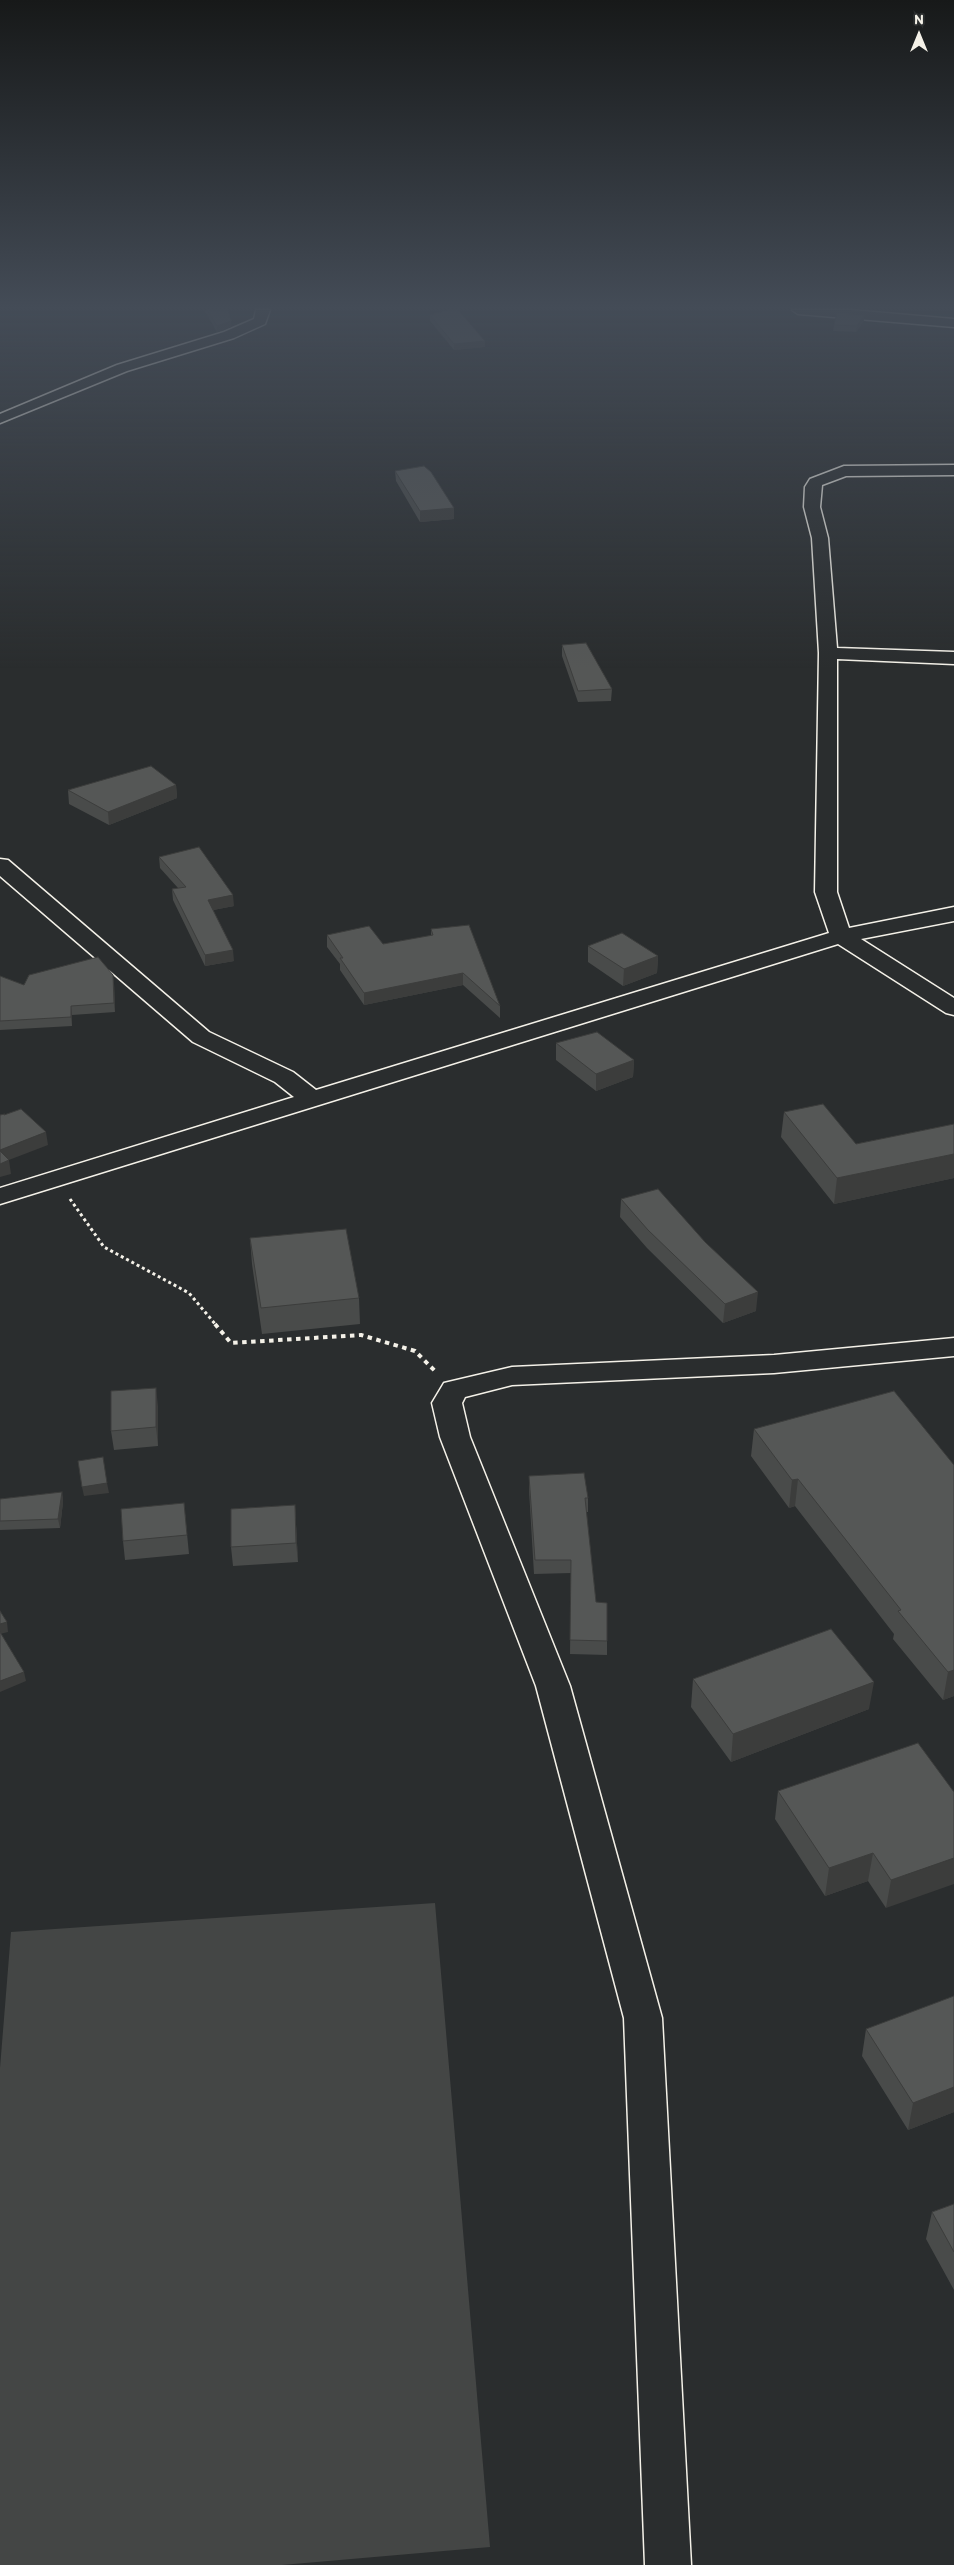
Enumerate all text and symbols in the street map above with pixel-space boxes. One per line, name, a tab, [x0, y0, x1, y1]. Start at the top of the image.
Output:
north arrow	[894, 10, 944, 60]
text: N	[914, 11, 924, 28]

